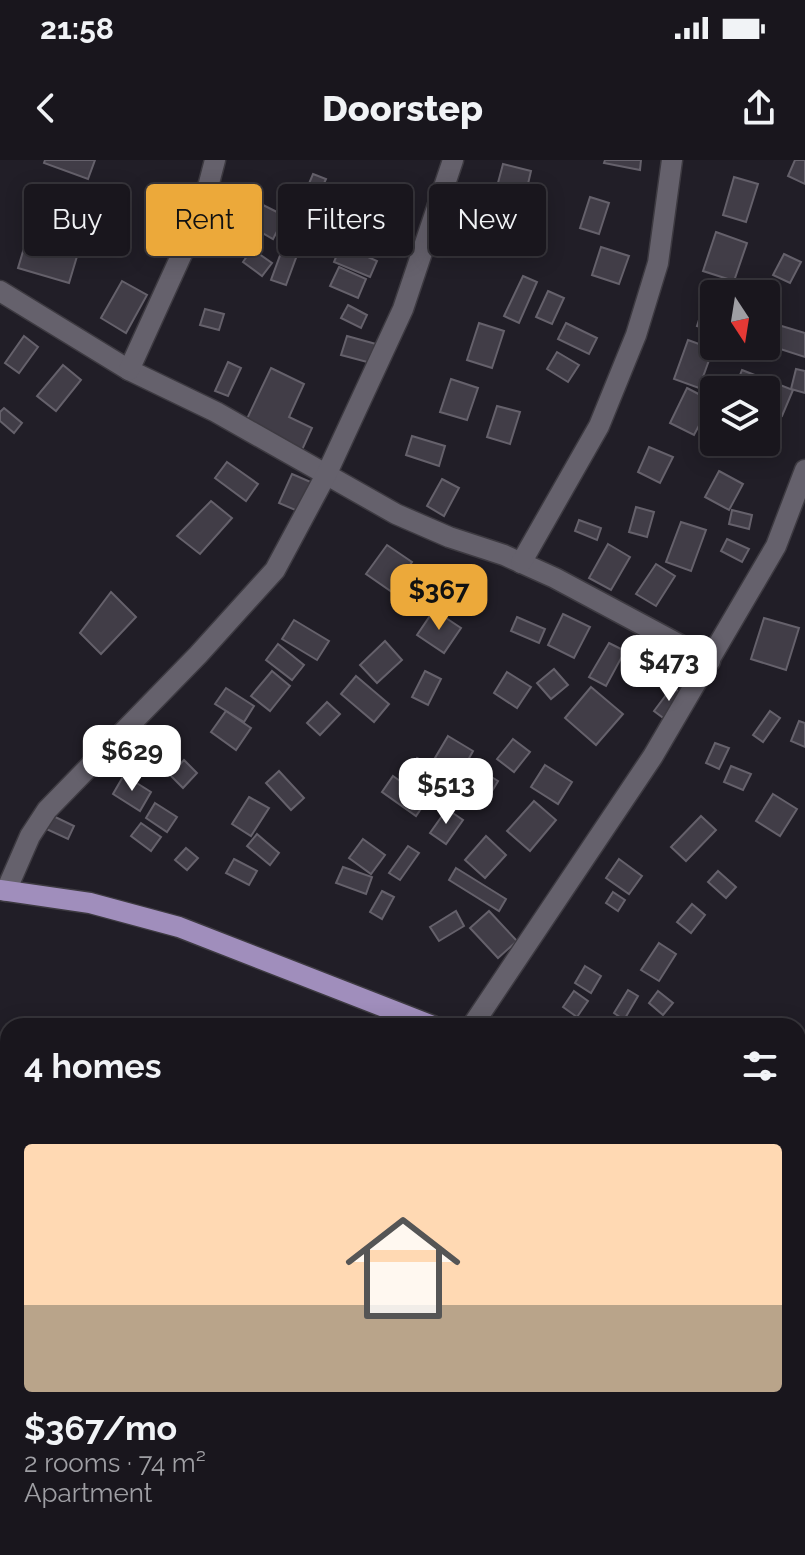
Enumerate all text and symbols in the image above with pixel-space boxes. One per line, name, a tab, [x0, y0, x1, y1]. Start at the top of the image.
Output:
text: 21:58	[40, 11, 114, 46]
icon: back	[24, 86, 68, 130]
icon: share	[737, 86, 781, 130]
text: Doorstep	[322, 87, 483, 129]
chip: Buy	[24, 184, 130, 256]
chip: Rent	[146, 184, 262, 256]
chip: Filters	[278, 184, 413, 256]
chip: New	[429, 184, 546, 256]
north arrow	[700, 280, 780, 360]
map controls	[700, 280, 780, 456]
button: layers	[700, 376, 780, 456]
pin: $367	[392, 564, 486, 632]
text: $367	[408, 575, 470, 605]
pin: $473	[622, 635, 716, 703]
text: $473	[639, 646, 699, 676]
pin: $629	[85, 725, 179, 793]
text: $629	[101, 736, 163, 766]
pin: $513	[399, 758, 493, 826]
text: $513	[417, 769, 475, 799]
icon: filters	[738, 1044, 782, 1088]
text: 4 homes	[24, 1046, 162, 1086]
icon: home	[331, 1196, 475, 1340]
text: $367/mo	[24, 1408, 177, 1448]
text: 2 rooms · 74 m²	[24, 1448, 206, 1478]
text: Apartment	[24, 1478, 153, 1508]

